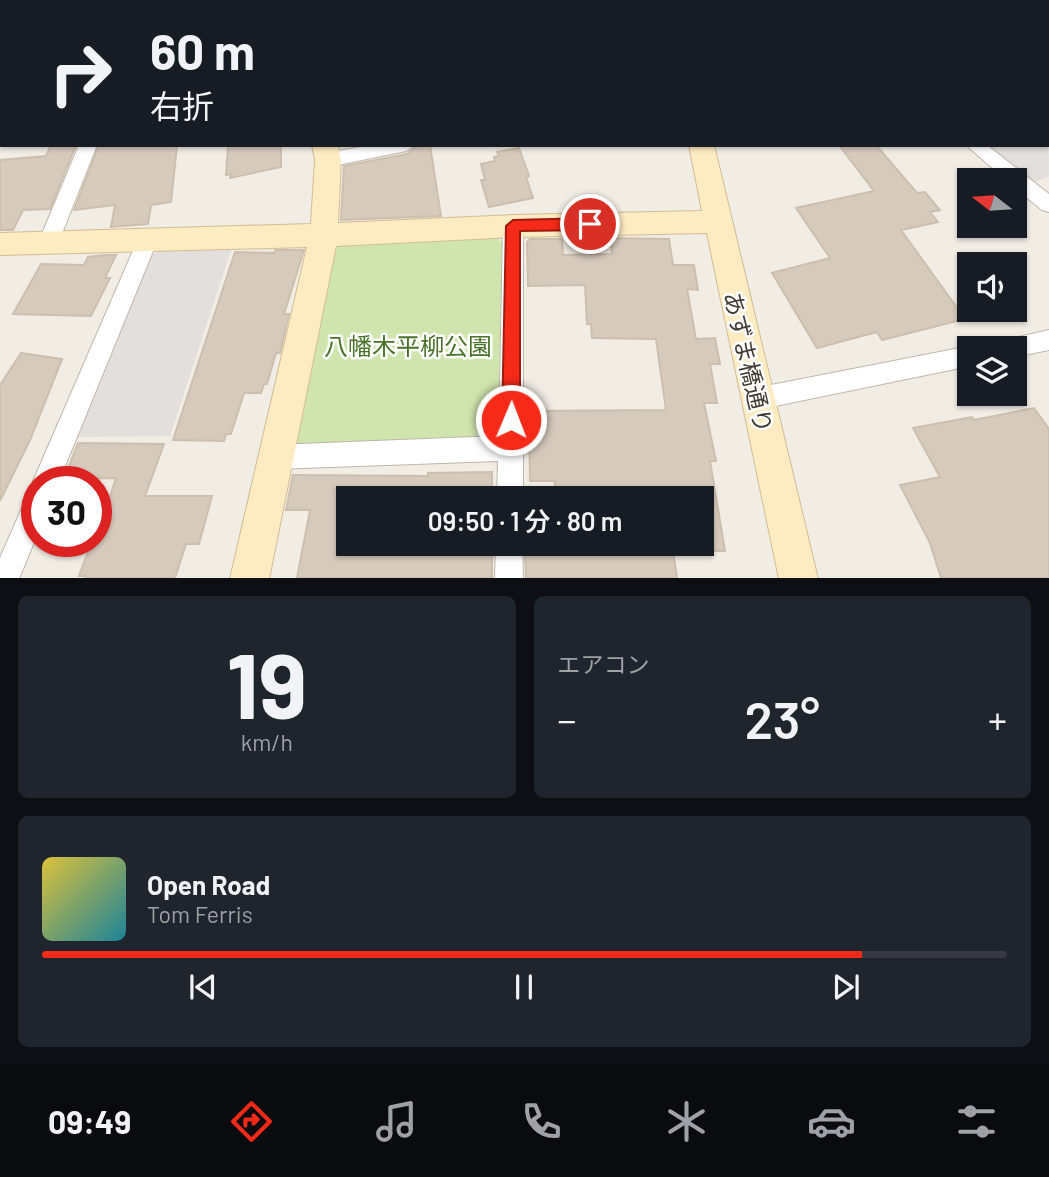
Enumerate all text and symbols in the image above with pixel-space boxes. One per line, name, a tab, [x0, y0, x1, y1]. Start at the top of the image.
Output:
text: 60 m	[150, 21, 255, 80]
icon: right	[35, 28, 126, 119]
text: 右折	[150, 86, 214, 124]
north arrow	[957, 168, 1027, 238]
map controls	[957, 168, 1027, 406]
pin	[560, 194, 620, 254]
icon: arrive	[571, 205, 609, 243]
button: sound	[957, 252, 1027, 322]
street label: あずま橋通り	[719, 289, 779, 435]
park label: 八幡木平柳公園	[324, 331, 492, 360]
button: layers	[957, 336, 1027, 406]
position arrow	[474, 383, 548, 457]
speed limit sign: 30	[21, 466, 112, 557]
text: 09:50 · 1 分 · 80 m	[428, 505, 622, 536]
text: 19	[226, 628, 307, 737]
text: エアコン	[558, 650, 650, 678]
text: 23°	[745, 687, 820, 749]
text: −	[558, 696, 577, 742]
text: +	[988, 696, 1007, 742]
text: km/h	[241, 728, 293, 756]
text: Open Road	[147, 869, 270, 900]
text: Tom Ferris	[147, 900, 253, 928]
icon: previous	[184, 968, 222, 1006]
icon: pause	[505, 968, 543, 1006]
icon: next	[827, 968, 865, 1006]
icon: directions	[227, 1097, 276, 1146]
icon: music	[372, 1097, 421, 1146]
icon: phone	[517, 1097, 566, 1146]
icon: climate	[662, 1097, 711, 1146]
icon: car	[807, 1097, 856, 1146]
icon: filters	[952, 1097, 1001, 1146]
text: 09:49	[48, 1102, 131, 1140]

